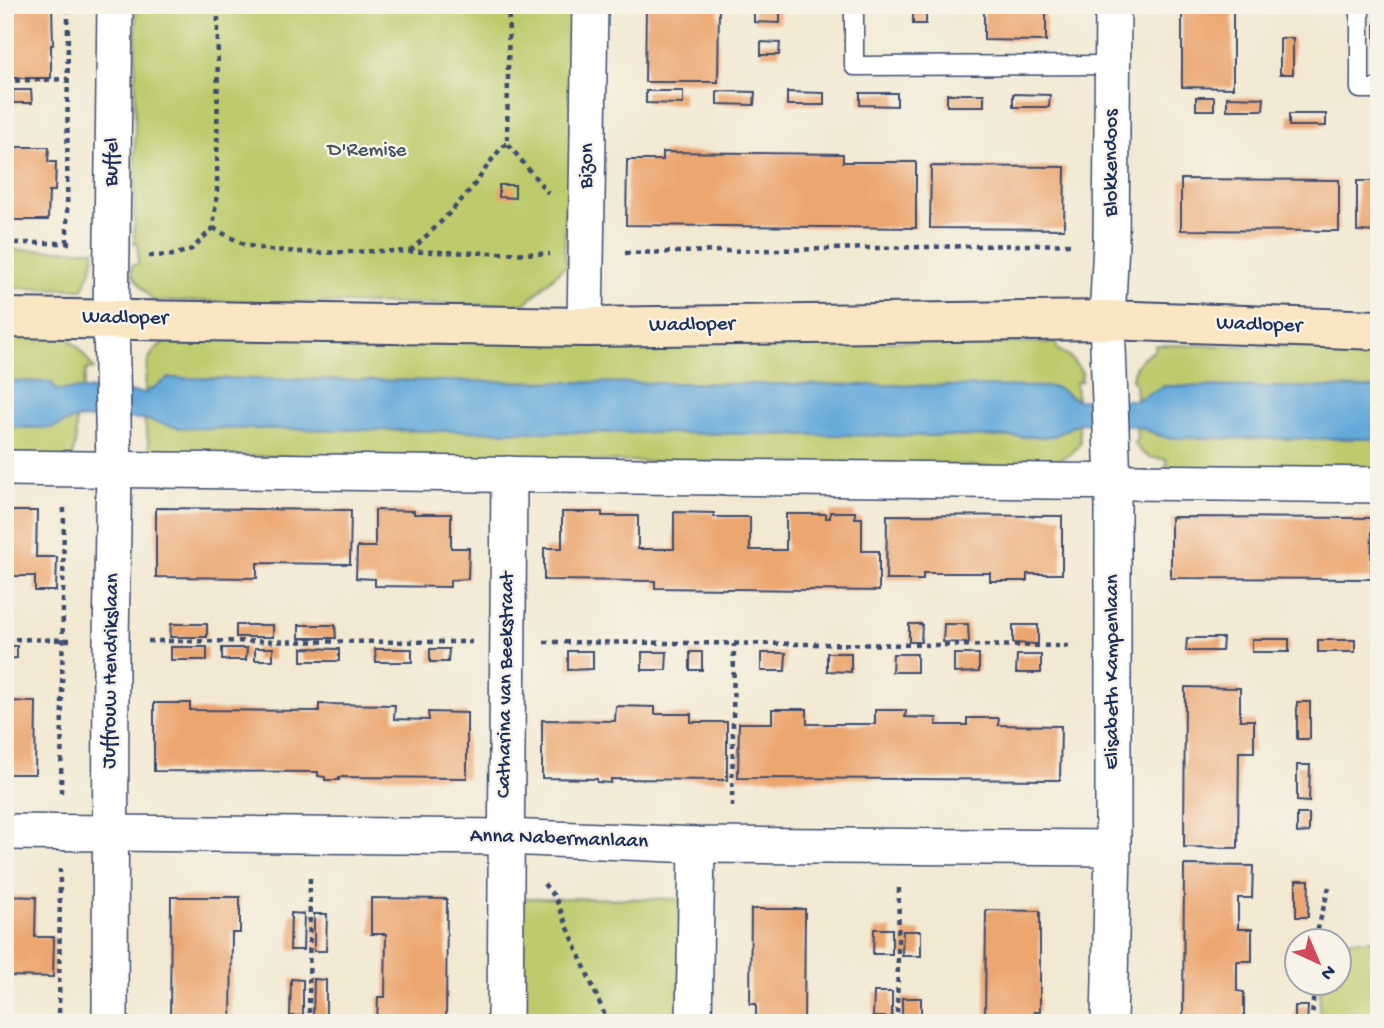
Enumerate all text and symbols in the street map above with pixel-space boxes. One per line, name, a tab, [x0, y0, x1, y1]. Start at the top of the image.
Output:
street label: Blokkendoos	[1100, 108, 1125, 218]
street label: Buffel	[100, 137, 126, 188]
park label: D'Remise	[326, 139, 408, 164]
street label: Bizon	[575, 143, 601, 190]
street label: Wadloper	[82, 306, 170, 332]
street label: Wadloper	[1216, 312, 1304, 340]
street label: Wadloper	[649, 313, 737, 339]
street label: Catharina van Beekstraat	[493, 569, 522, 798]
street label: Juffrouw Hendrikslaan	[98, 573, 126, 769]
street label: Elisabeth Kampenlaan	[1101, 574, 1126, 770]
street label: Anna Nabermanlaan	[470, 824, 648, 856]
north arrow	[1282, 926, 1352, 996]
text: N	[1315, 959, 1340, 984]

